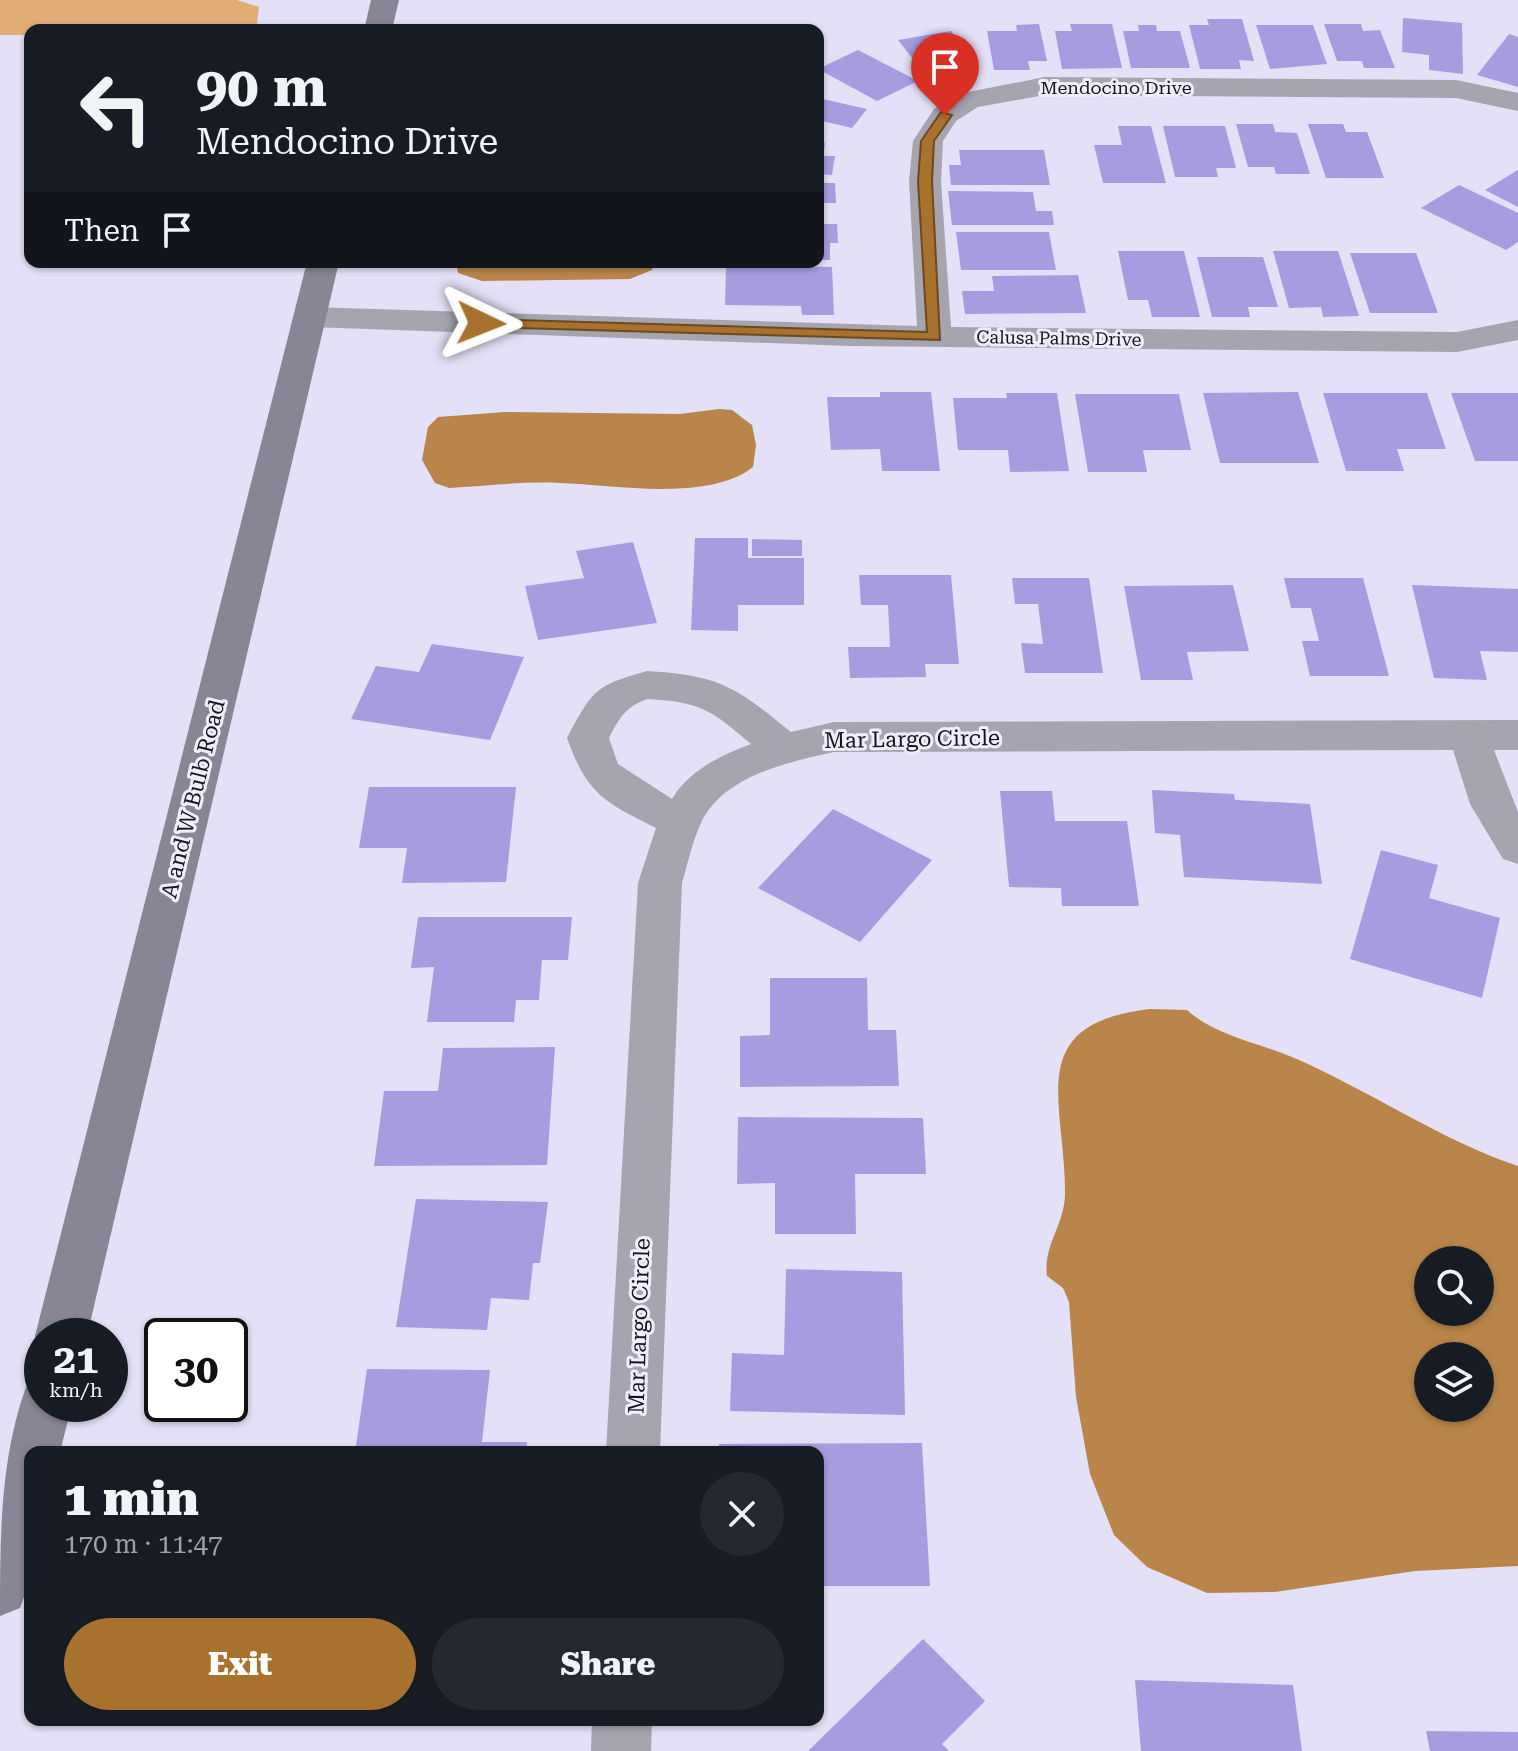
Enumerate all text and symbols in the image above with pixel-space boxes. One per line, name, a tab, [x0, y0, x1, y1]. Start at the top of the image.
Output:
pin	[911, 33, 979, 115]
icon: arrive	[923, 45, 967, 89]
text: 90 m	[196, 54, 327, 120]
icon: left	[64, 56, 168, 160]
street label: Mendocino Drive	[1040, 77, 1192, 98]
text: Mendocino Drive	[196, 121, 498, 163]
icon: arrive	[155, 208, 199, 252]
text: Then	[64, 213, 139, 248]
position arrow	[439, 281, 523, 365]
street label: Calusa Palms Drive	[976, 326, 1142, 350]
street label: A and W Bulb Road	[156, 697, 230, 901]
street label: Mar Largo Circle	[824, 725, 1000, 753]
street label: Mar Largo Circle	[623, 1238, 655, 1414]
map controls	[1414, 1246, 1494, 1422]
button: search	[1414, 1246, 1494, 1326]
speed limit sign: 30	[144, 1318, 248, 1422]
text: 21	[54, 1336, 98, 1383]
button: layers	[1414, 1342, 1494, 1422]
text: km/h	[49, 1378, 103, 1402]
text: 1 min	[64, 1471, 199, 1527]
button: close	[700, 1472, 784, 1556]
text: 170 m · 11:47	[64, 1529, 223, 1559]
button: Exit	[64, 1618, 416, 1710]
button: Share	[432, 1618, 784, 1710]

